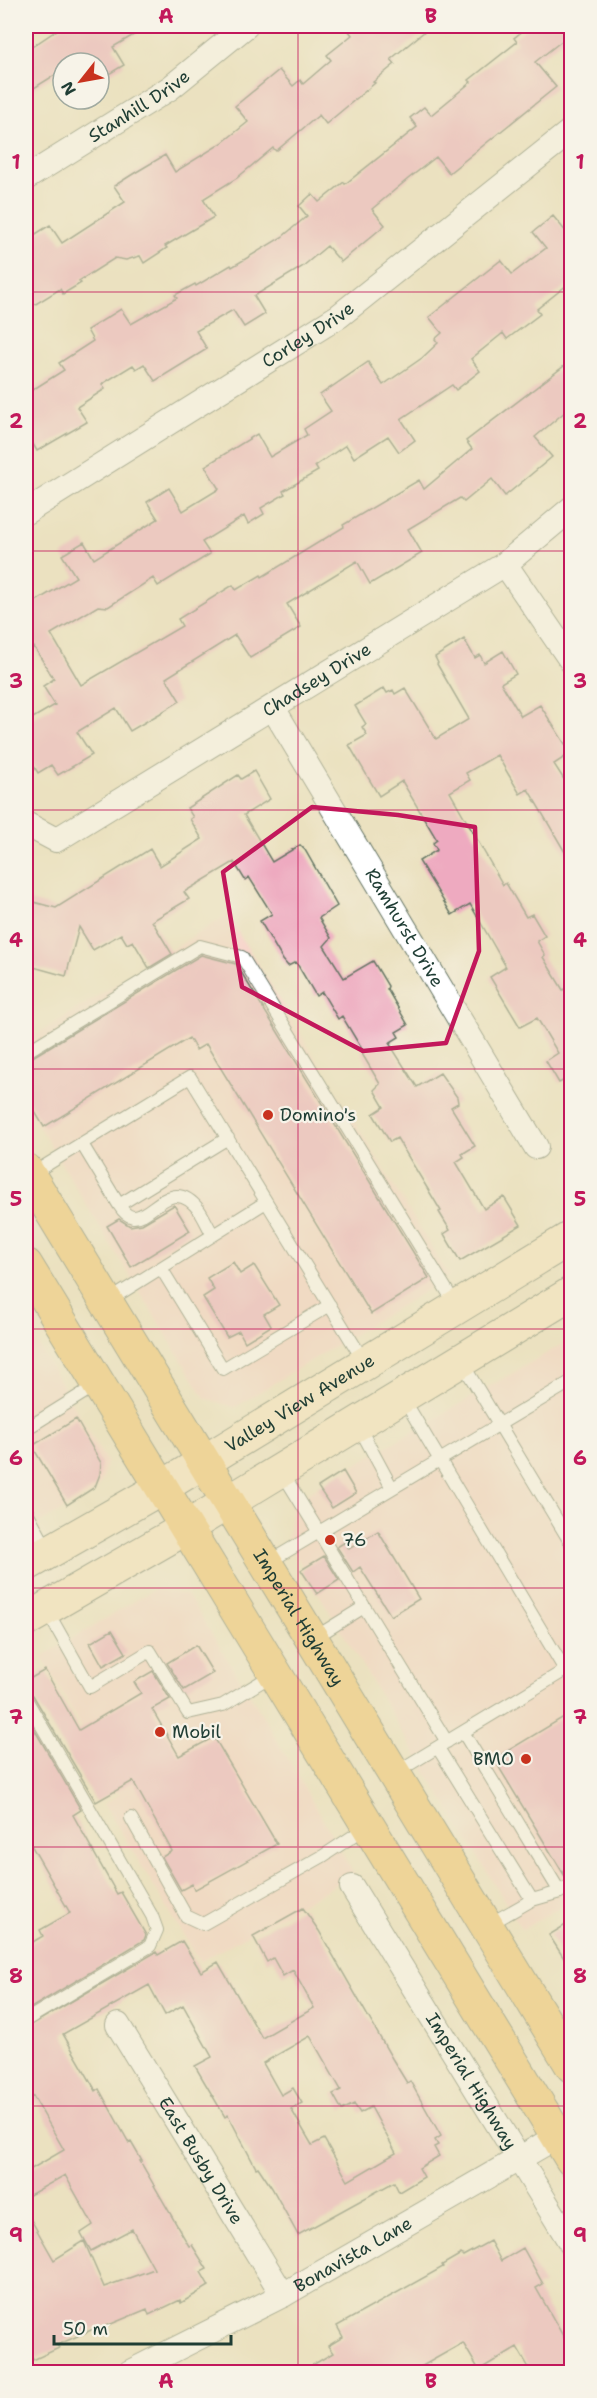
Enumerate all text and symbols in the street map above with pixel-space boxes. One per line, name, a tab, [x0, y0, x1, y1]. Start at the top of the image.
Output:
text: A	[158, 3, 174, 29]
text: B	[425, 3, 437, 29]
north arrow	[51, 51, 111, 111]
street label: Stanhill Drive	[84, 64, 195, 148]
text: N	[56, 78, 81, 99]
text: 1	[11, 149, 21, 175]
text: 1	[575, 149, 585, 175]
street label: Corley Drive	[257, 296, 359, 373]
text: 2	[9, 408, 23, 434]
text: 2	[573, 408, 587, 434]
street label: Chadsey Drive	[258, 637, 376, 722]
text: 3	[9, 668, 23, 694]
text: 3	[573, 668, 587, 694]
street label: Ramhurst Drive	[360, 864, 449, 991]
text: 4	[9, 927, 23, 953]
text: 4	[573, 927, 587, 953]
place label: Domino's	[280, 1103, 356, 1127]
marker: Domino's	[261, 1108, 275, 1122]
text: 5	[10, 1186, 22, 1212]
text: 5	[574, 1186, 586, 1212]
street label: Valley View Avenue	[220, 1348, 379, 1458]
text: 6	[9, 1445, 23, 1471]
text: 6	[573, 1445, 587, 1471]
place label: 76	[342, 1528, 366, 1552]
marker: 76	[323, 1533, 337, 1547]
street label: Imperial Highway	[248, 1544, 350, 1691]
text: 7	[9, 1704, 23, 1730]
text: 7	[573, 1704, 587, 1730]
place label: Mobil	[172, 1720, 221, 1744]
marker: Mobil	[153, 1725, 167, 1739]
place label: BMO	[473, 1747, 514, 1771]
marker: BMO	[519, 1752, 533, 1766]
text: 8	[9, 1963, 23, 1989]
text: 8	[573, 1963, 587, 1989]
street label: Imperial Highway	[420, 2008, 523, 2154]
street label: East Busby Drive	[153, 2092, 249, 2229]
street label: Bonavista Lane	[289, 2211, 416, 2298]
text: 9	[9, 2222, 23, 2248]
text: 9	[573, 2222, 587, 2248]
scale bar	[54, 2308, 231, 2346]
text: 50 m	[63, 2317, 108, 2341]
text: A	[158, 2368, 174, 2394]
text: B	[425, 2368, 437, 2394]

